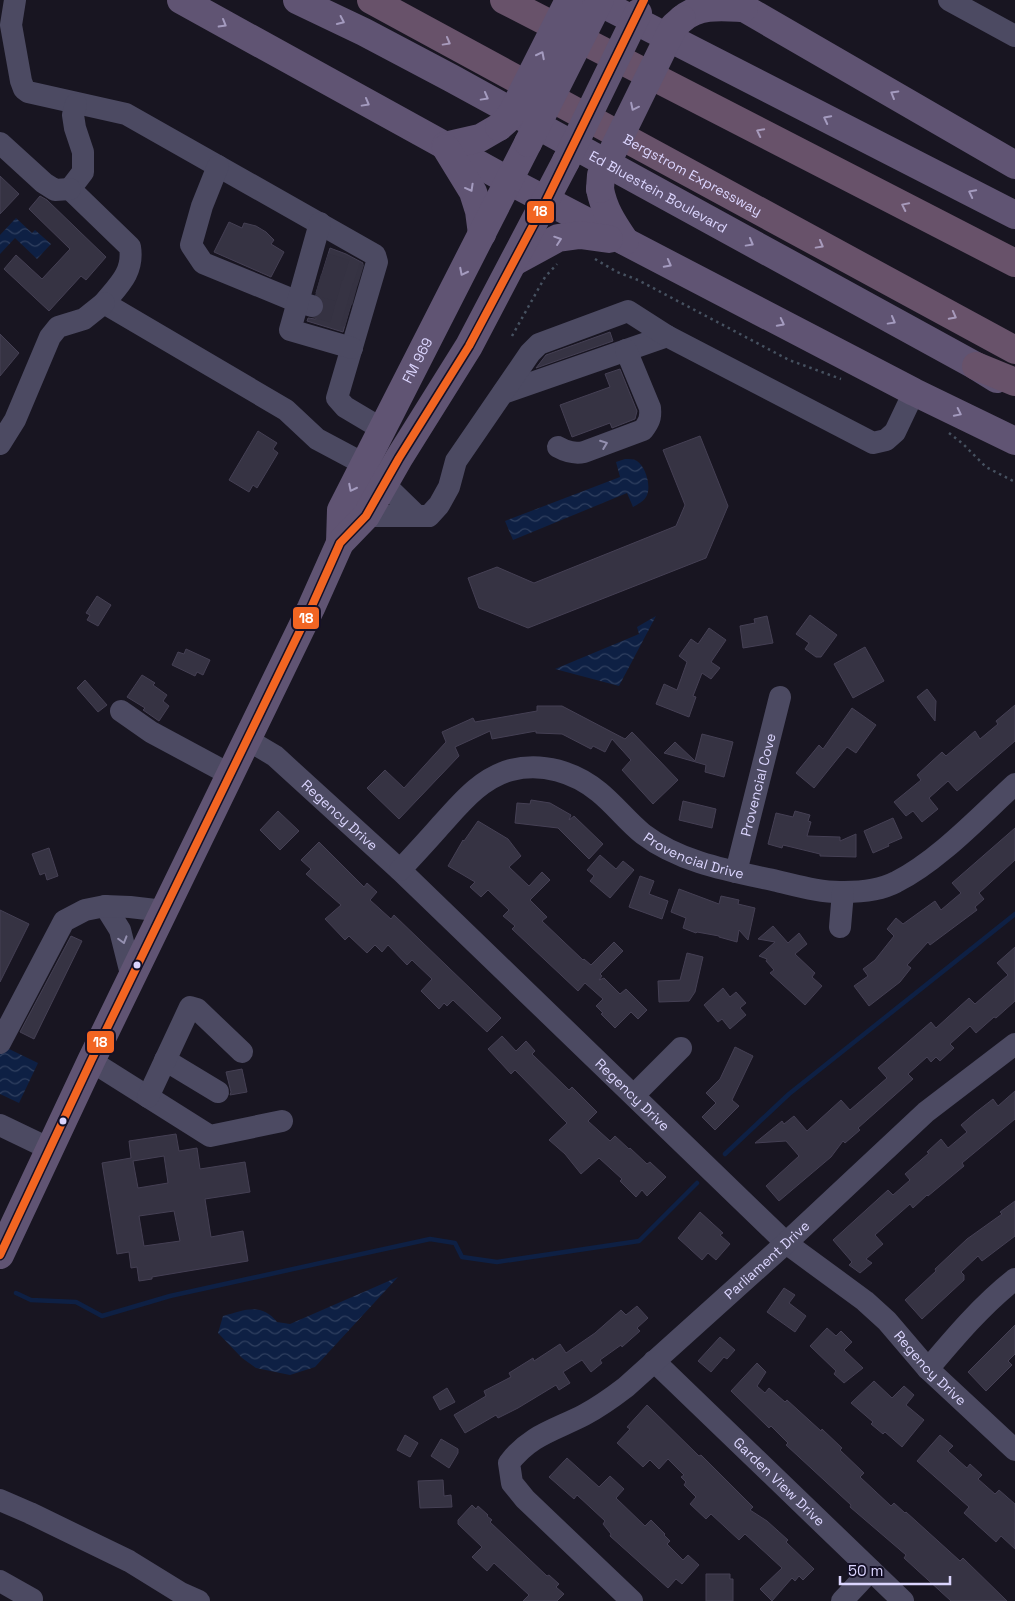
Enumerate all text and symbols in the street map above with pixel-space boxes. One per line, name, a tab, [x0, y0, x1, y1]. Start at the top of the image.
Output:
one-way arrow	[336, 15, 345, 25]
one-way arrow	[218, 18, 227, 28]
one-way arrow	[442, 36, 451, 46]
one-way arrow	[535, 51, 545, 60]
one-way arrow	[890, 90, 899, 100]
one-way arrow	[480, 91, 489, 101]
one-way arrow	[360, 97, 369, 107]
one-way arrow	[630, 102, 640, 111]
one-way arrow	[823, 115, 832, 125]
one-way arrow	[756, 128, 765, 138]
street label: Bergstrom Expressway	[620, 130, 765, 220]
street label: Ed Bluestein Boulevard	[586, 147, 730, 237]
one-way arrow	[464, 182, 474, 191]
one-way arrow	[968, 189, 977, 199]
line badge: 18	[526, 200, 555, 224]
text: 18	[533, 202, 548, 220]
one-way arrow	[901, 202, 910, 212]
one-way arrow	[553, 236, 561, 246]
one-way arrow	[745, 237, 754, 247]
one-way arrow	[815, 239, 824, 249]
one-way arrow	[663, 258, 672, 268]
one-way arrow	[459, 266, 469, 275]
one-way arrow	[948, 310, 957, 320]
one-way arrow	[887, 315, 896, 325]
one-way arrow	[776, 317, 785, 327]
street label: FM 969	[398, 334, 436, 386]
one-way arrow	[953, 407, 962, 417]
one-way arrow	[599, 440, 608, 450]
one-way arrow	[348, 483, 358, 492]
line badge: 18	[292, 606, 320, 630]
text: 18	[299, 609, 314, 627]
street label: Provencial Cove	[736, 731, 780, 838]
street label: Regency Drive	[298, 776, 382, 854]
street label: Provencial Drive	[640, 828, 746, 883]
one-way arrow	[117, 936, 127, 944]
unlabelled marker	[132, 960, 142, 970]
line badge: 18	[86, 1030, 115, 1054]
text: 18	[93, 1033, 108, 1051]
street label: Regency Drive	[591, 1055, 674, 1135]
unlabelled marker	[58, 1116, 68, 1126]
street label: Parliament Drive	[720, 1217, 813, 1303]
street label: Regency Drive	[890, 1327, 970, 1409]
street label: Garden View Drive	[730, 1434, 829, 1530]
scale bar	[840, 1554, 950, 1586]
text: 50 m	[848, 1561, 883, 1580]

